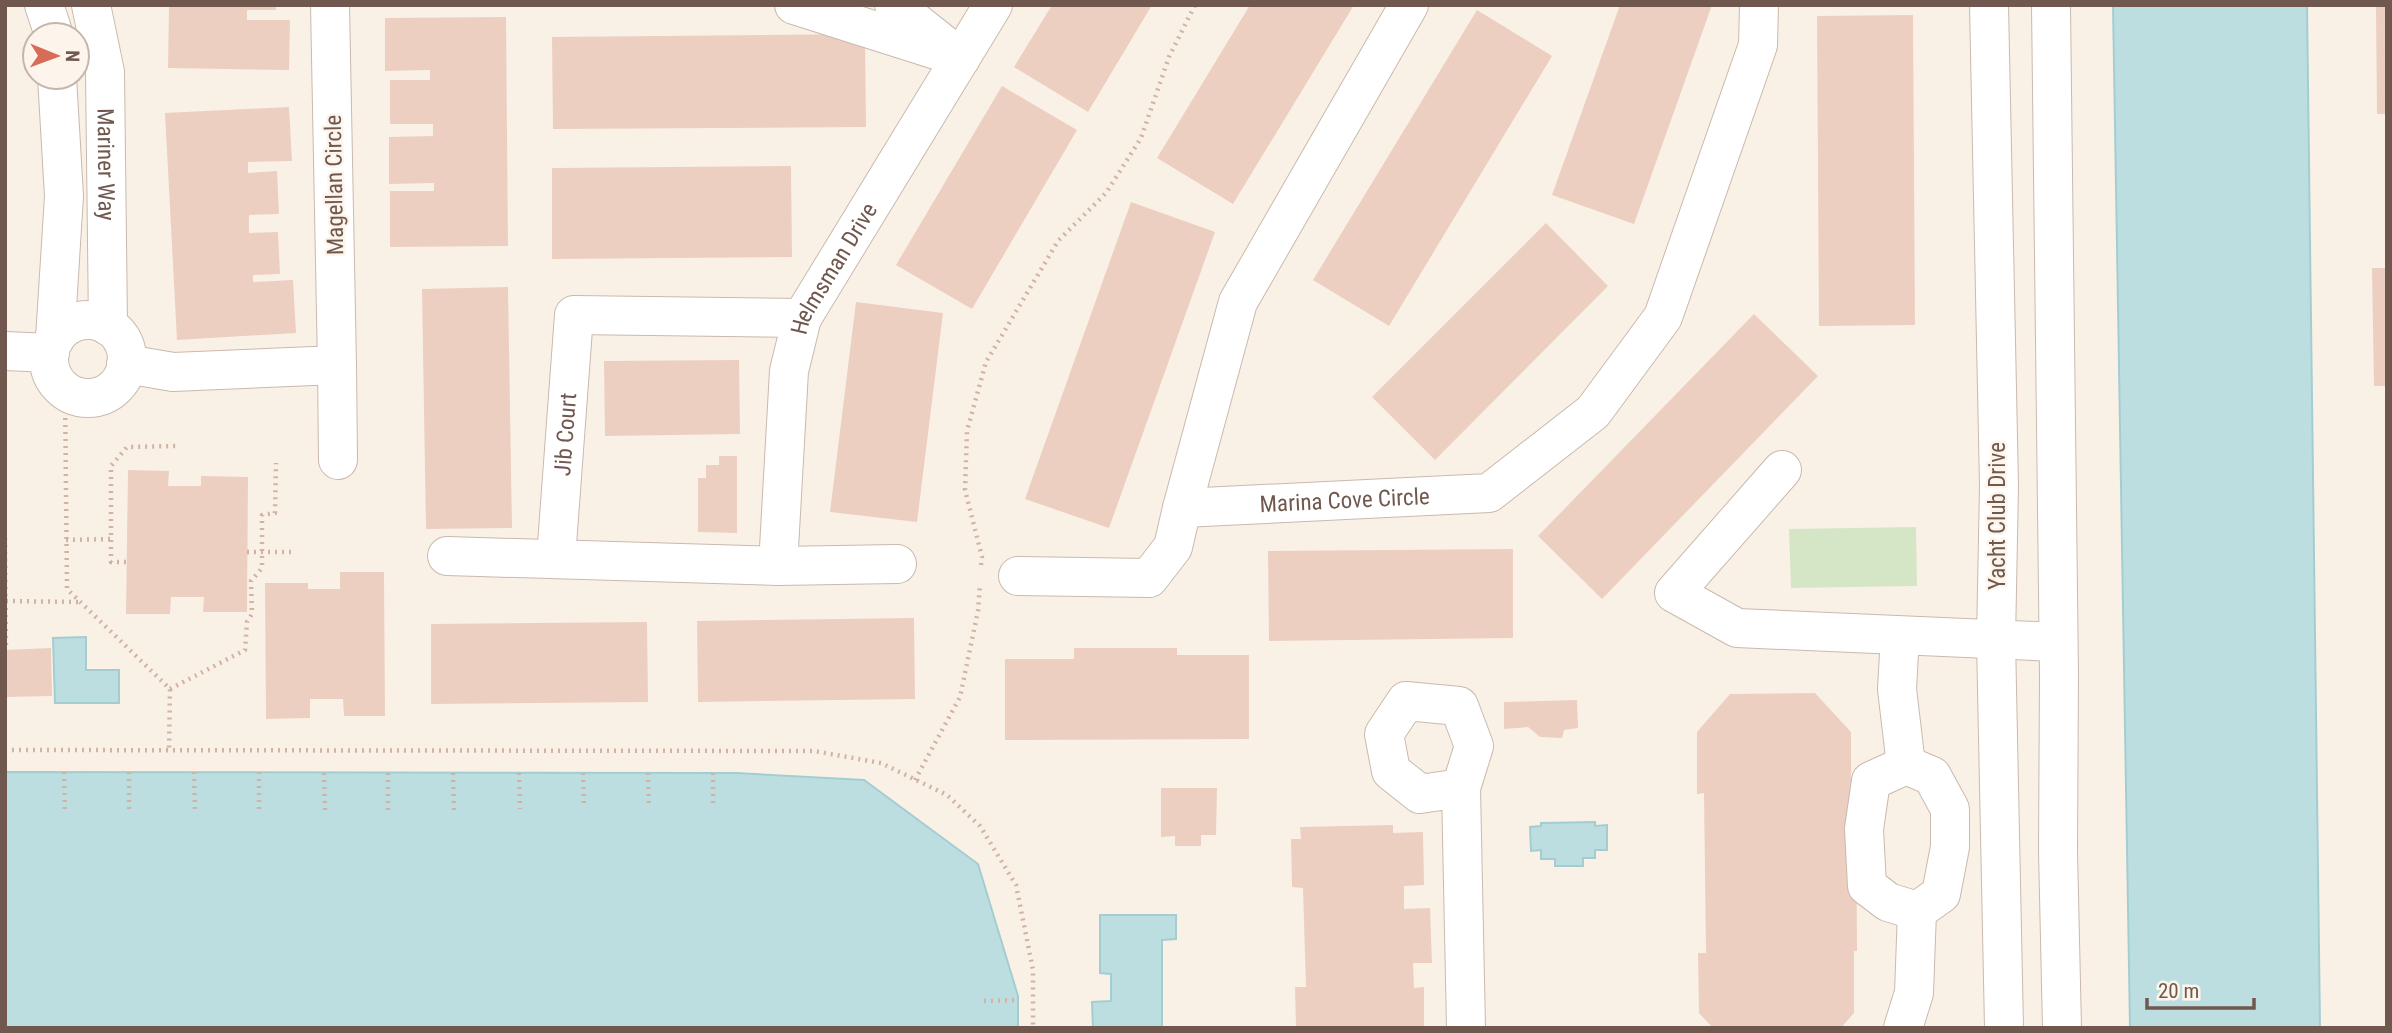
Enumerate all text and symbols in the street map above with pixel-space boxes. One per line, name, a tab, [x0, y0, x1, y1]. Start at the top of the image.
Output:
north arrow	[21, 21, 91, 91]
text: N	[61, 50, 84, 62]
street label: Mariner Way	[91, 108, 120, 221]
street label: Magellan Circle	[320, 115, 349, 255]
street label: Helmsman Drive	[785, 198, 883, 337]
street label: Jib Court	[549, 392, 582, 477]
street label: Yacht Club Drive	[1984, 442, 2011, 590]
street label: Marina Cove Circle	[1259, 483, 1430, 518]
scale bar	[2147, 967, 2254, 1011]
text: 20 m	[2158, 979, 2199, 1003]

